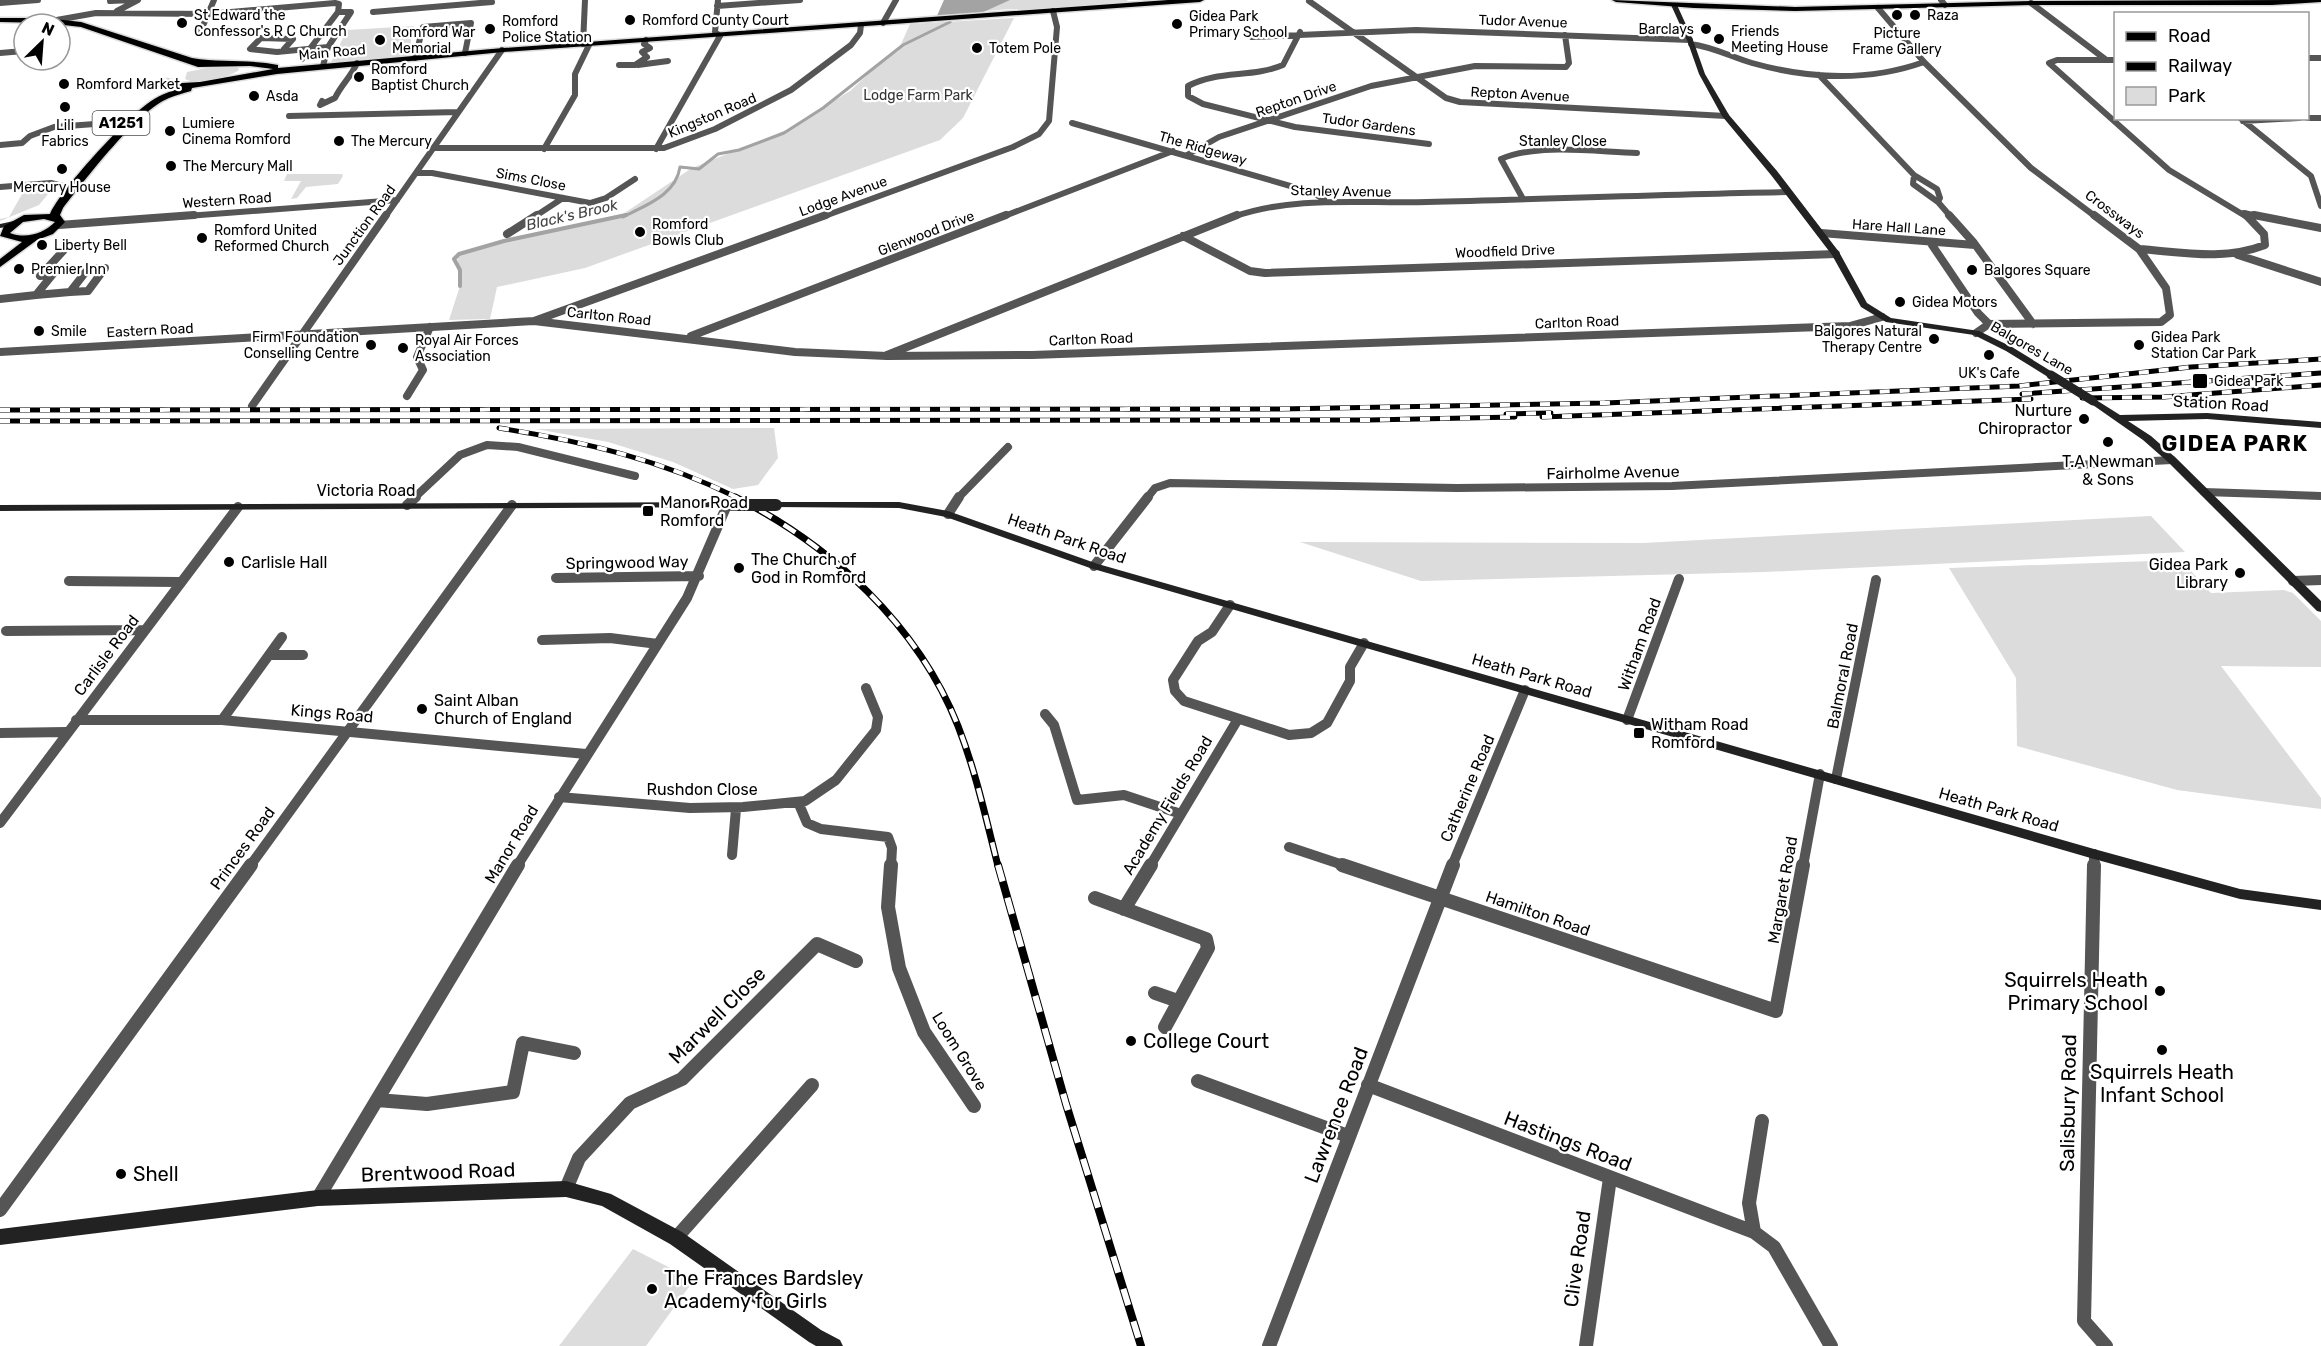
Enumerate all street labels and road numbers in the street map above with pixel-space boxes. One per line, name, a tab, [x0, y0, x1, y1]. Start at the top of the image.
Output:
street label: Tudor Avenue	[1478, 11, 1568, 32]
street label: Main Road	[298, 41, 366, 64]
street label: Repton Drive	[1254, 78, 1339, 121]
street label: Repton Avenue	[1470, 83, 1570, 106]
street label: Kingston Road	[665, 89, 759, 142]
street label: Tudor Gardens	[1321, 110, 1417, 139]
road number: A1251	[92, 111, 150, 135]
street label: The Ridgeway	[1157, 128, 1249, 169]
street label: Stanley Close	[1519, 133, 1607, 150]
street label: Sims Close	[495, 164, 567, 195]
street label: Lodge Avenue	[797, 173, 890, 220]
street label: Junction Road	[329, 182, 399, 269]
street label: Stanley Avenue	[1290, 182, 1392, 201]
street label: Crossways	[2082, 187, 2148, 242]
street label: Western Road	[182, 189, 272, 212]
street label: Glenwood Drive	[876, 207, 977, 260]
street label: Hare Hall Lane	[1851, 216, 1947, 239]
street label: Woodfield Drive	[1455, 241, 1555, 262]
street label: Carlton Road	[566, 304, 652, 329]
street label: Carlton Road	[1535, 313, 1619, 332]
street label: Balgores Lane	[1987, 318, 2076, 379]
street label: Eastern Road	[106, 320, 194, 341]
street label: Carlton Road	[1049, 330, 1133, 349]
street label: Station Road	[2173, 392, 2269, 415]
street label: Fairholme Avenue	[1546, 462, 1680, 483]
street label: Victoria Road	[316, 481, 416, 500]
street label: Heath Park Road	[1005, 509, 1129, 568]
street label: Springwood Way	[565, 552, 689, 573]
street label: Witham Road	[1614, 595, 1665, 693]
street label: Carlisle Road	[70, 611, 143, 699]
street label: Balmoral Road	[1823, 622, 1862, 731]
street label: Heath Park Road	[1470, 649, 1594, 702]
street label: Kings Road	[290, 700, 374, 727]
street label: Academy Fields Road	[1118, 732, 1216, 878]
street label: Catherine Road	[1436, 732, 1499, 845]
street label: Rushdon Close	[646, 780, 758, 799]
street label: Heath Park Road	[1937, 783, 2061, 836]
street label: Manor Road	[481, 802, 542, 887]
street label: Princes Road	[206, 803, 279, 893]
street label: Margaret Road	[1764, 835, 1801, 945]
street label: Hamilton Road	[1483, 887, 1593, 940]
street label: Marwell Close	[664, 962, 770, 1068]
street label: Loom Grove	[928, 1009, 991, 1094]
street label: Salisbury Road	[2055, 1034, 2081, 1172]
street label: Lawrence Road	[1299, 1044, 1373, 1186]
street label: Hastings Road	[1501, 1106, 1635, 1176]
street label: Brentwood Road	[360, 1157, 516, 1187]
street label: Clive Road	[1558, 1209, 1596, 1309]

